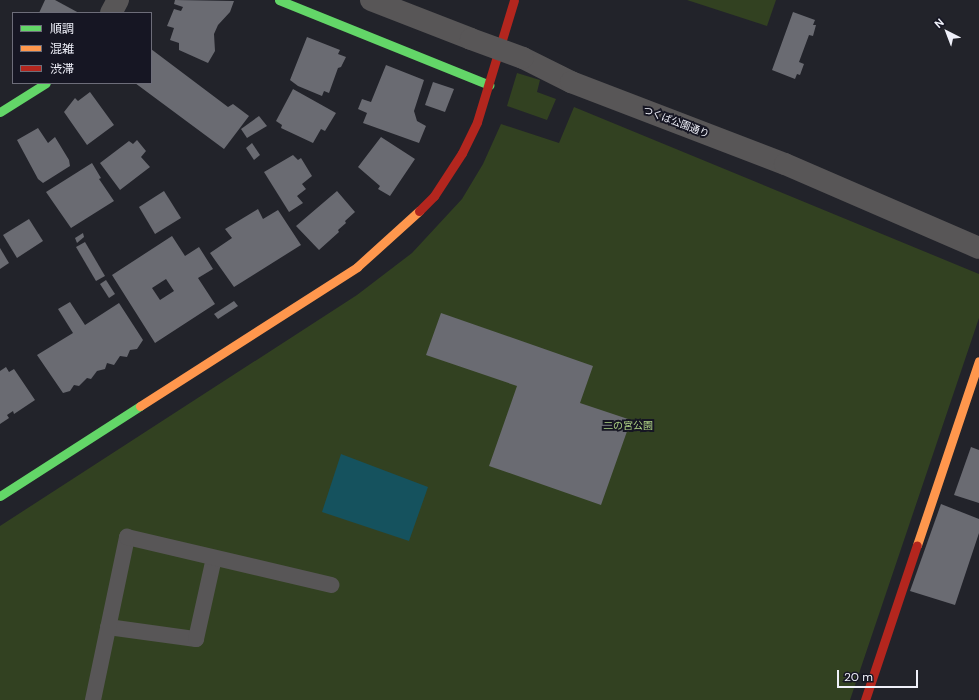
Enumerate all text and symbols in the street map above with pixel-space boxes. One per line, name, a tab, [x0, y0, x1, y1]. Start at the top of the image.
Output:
legend	[12, 12, 152, 84]
north arrow	[927, 12, 967, 52]
text: N	[931, 15, 947, 31]
text: 順調	[50, 21, 74, 37]
text: 混雑	[50, 41, 74, 57]
text: 渋滞	[50, 61, 74, 77]
street label: つくば公園通り	[641, 104, 711, 140]
park label: 二の宮公園	[603, 420, 653, 432]
scale bar	[839, 662, 920, 688]
text: 20 m	[844, 669, 873, 685]

